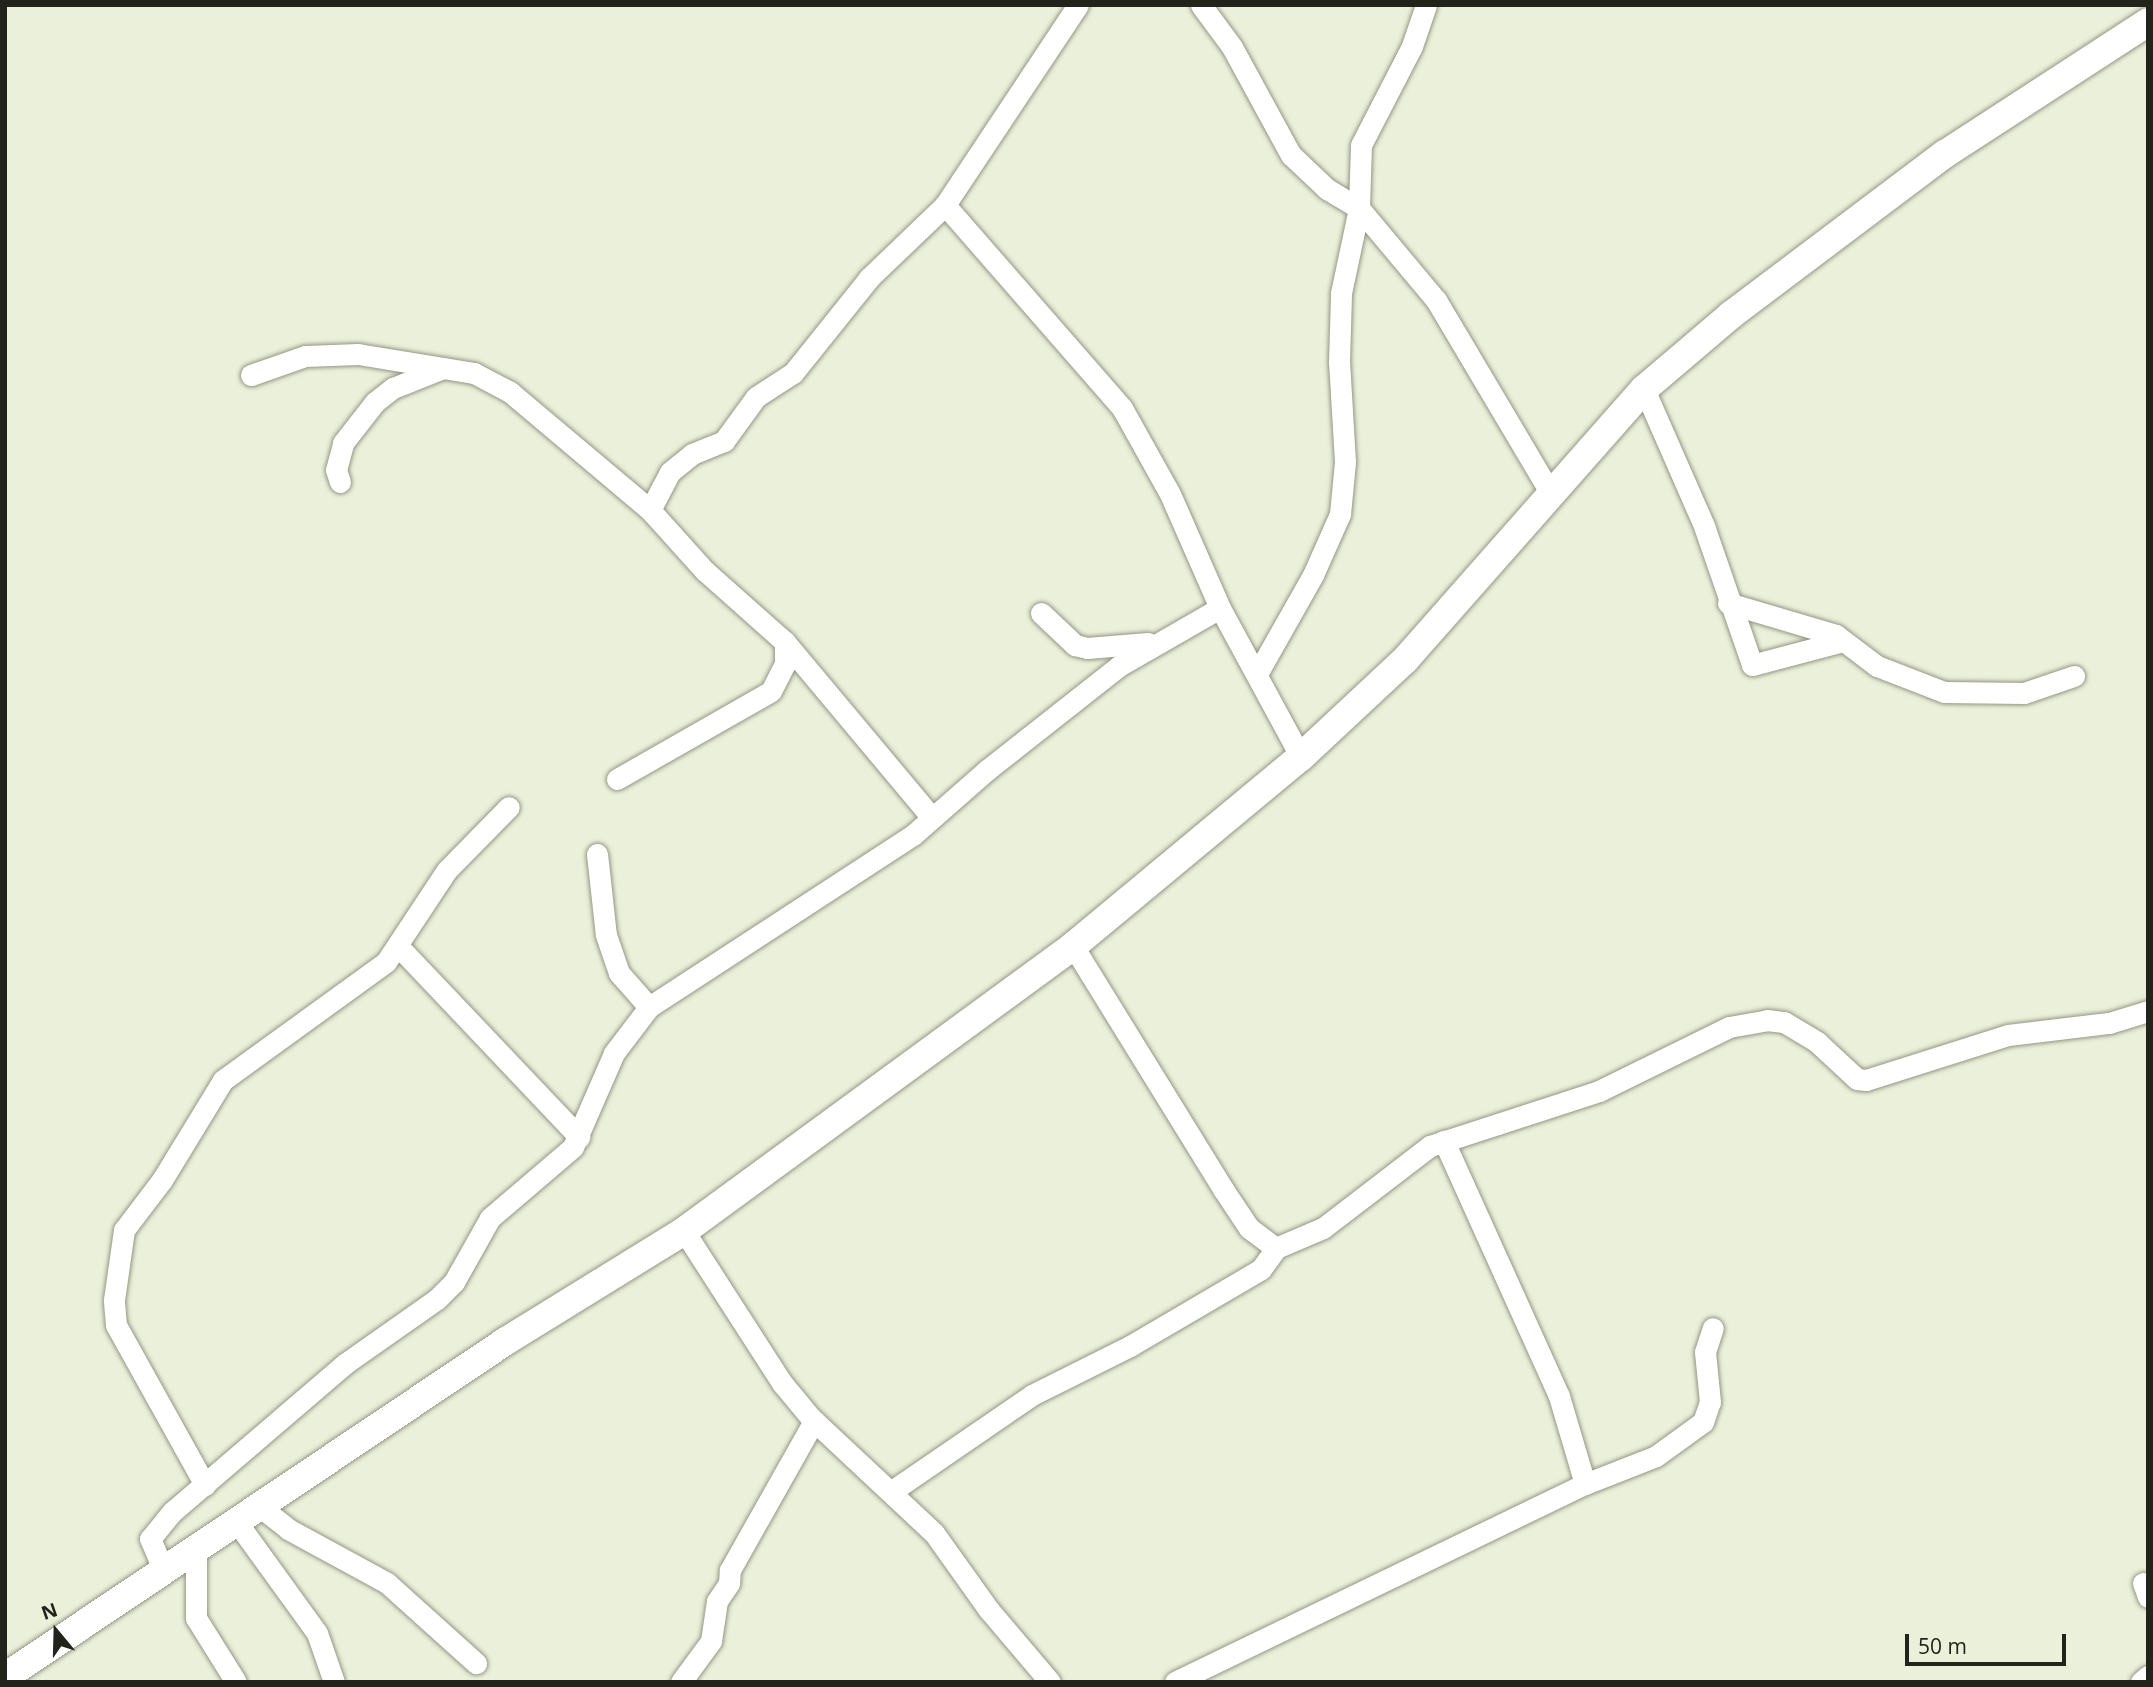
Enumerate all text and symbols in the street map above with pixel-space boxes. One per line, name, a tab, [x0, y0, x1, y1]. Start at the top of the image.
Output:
north arrow	[21, 1596, 91, 1666]
text: N	[38, 1596, 61, 1626]
scale bar	[1908, 1620, 2069, 1664]
text: 50 m	[1918, 1632, 1967, 1660]

